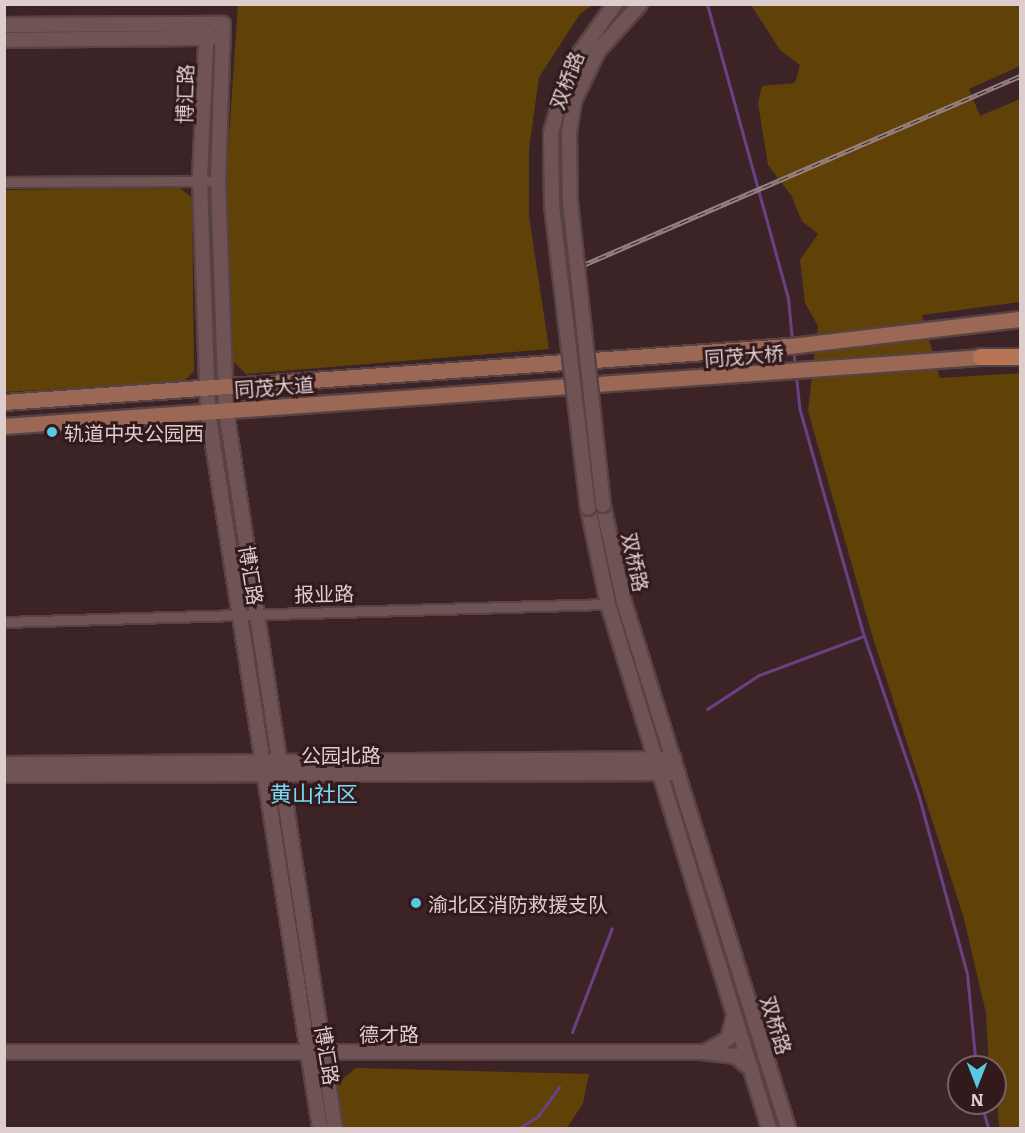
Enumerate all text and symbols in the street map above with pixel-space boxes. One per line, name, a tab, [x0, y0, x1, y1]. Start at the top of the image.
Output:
street label: 双桥路	[544, 48, 588, 112]
street label: 博汇路	[171, 64, 197, 124]
street label: 同茂大桥	[703, 340, 785, 370]
street label: 同茂大道	[233, 371, 315, 401]
place label: 轨道中央公园西	[64, 420, 204, 444]
marker: 轨道中央公园西	[45, 425, 59, 439]
street label: 双桥路	[618, 530, 654, 594]
street label: 博汇路	[235, 543, 269, 607]
street label: 报业路	[294, 580, 354, 606]
street label: 公园北路	[301, 742, 381, 766]
district label: 黄山社区	[270, 780, 358, 806]
place label: 渝北区消防救援支队	[428, 891, 608, 915]
marker: 渝北区消防救援支队	[409, 896, 423, 910]
street label: 双桥路	[757, 993, 797, 1057]
street label: 德才路	[359, 1021, 419, 1045]
street label: 博汇路	[311, 1023, 345, 1087]
north arrow	[947, 1055, 1007, 1115]
text: N	[970, 1089, 984, 1113]

